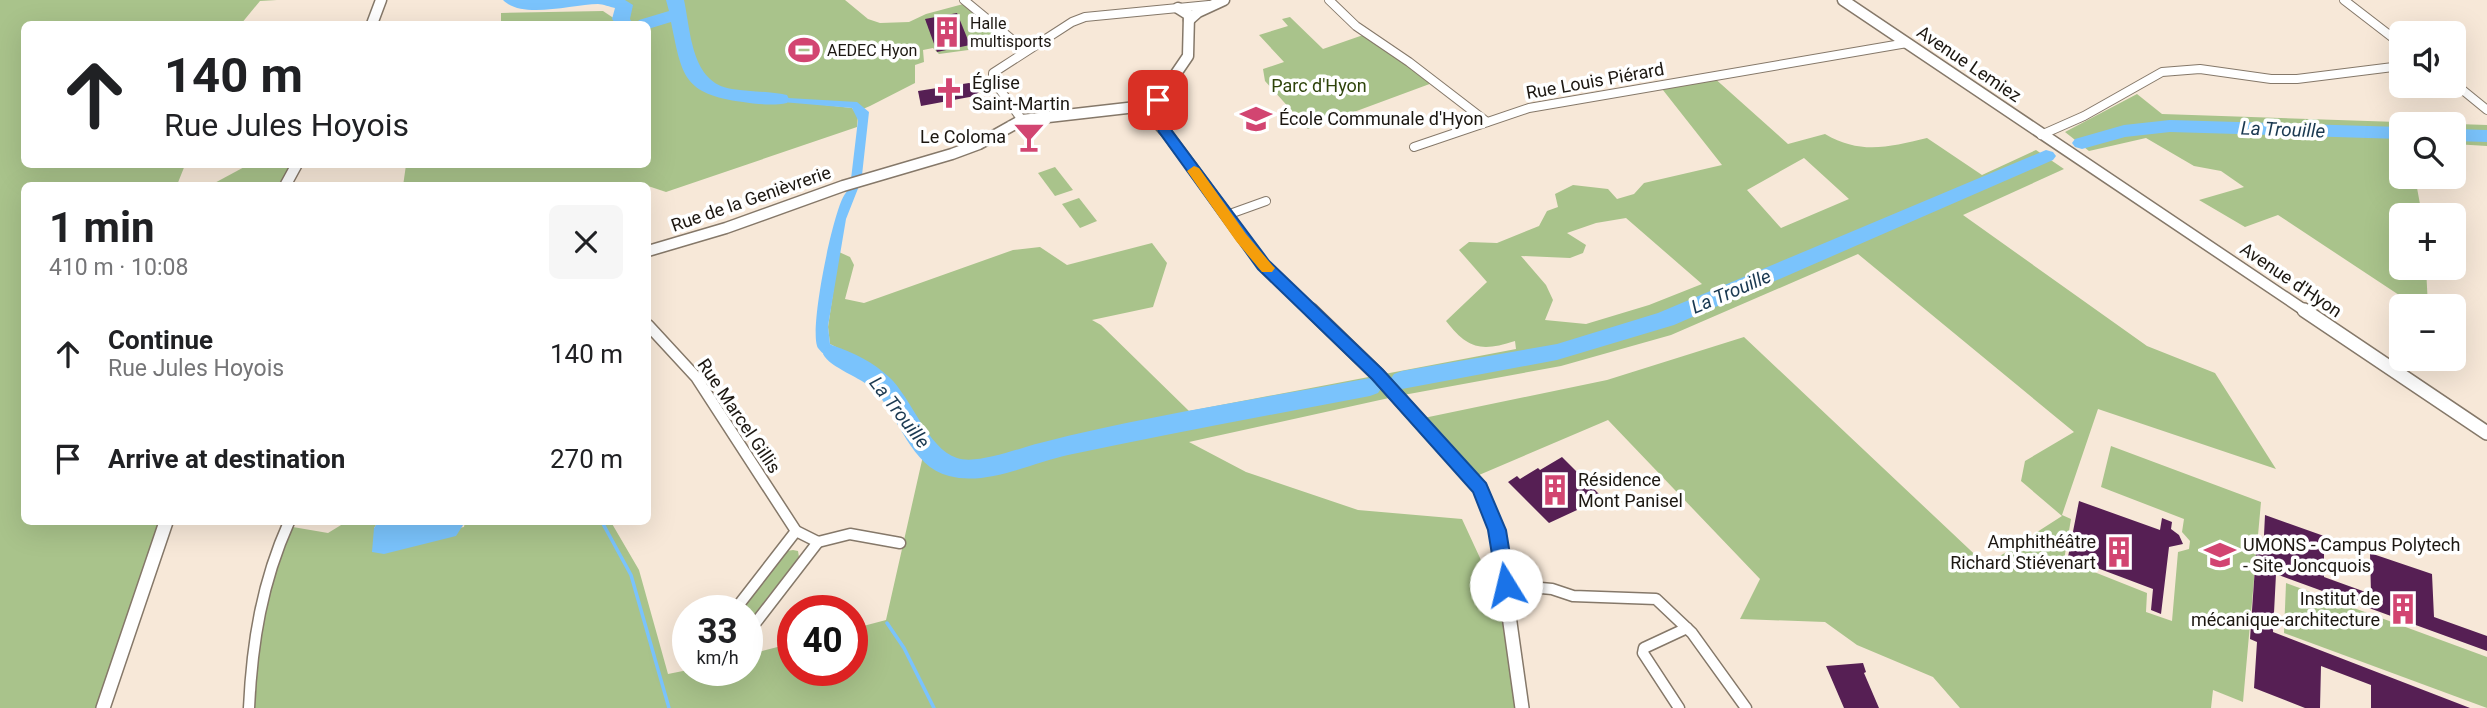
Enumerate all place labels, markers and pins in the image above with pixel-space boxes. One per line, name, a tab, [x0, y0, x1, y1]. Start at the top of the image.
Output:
place label: Halle multisports	[970, 14, 1052, 51]
building icon: Halle multisports	[930, 15, 964, 49]
sports icon: AEDEC Hyon	[787, 33, 821, 67]
place label: AEDEC Hyon	[827, 41, 917, 60]
pin	[1128, 70, 1188, 130]
place label: Église Saint-Martin	[972, 72, 1070, 114]
church icon: Église Saint-Martin	[932, 76, 966, 110]
school or university icon: École Communale d'Hyon	[1239, 102, 1273, 136]
place label: École Communale d'Hyon	[1279, 108, 1483, 129]
bar icon: Le Coloma	[1012, 120, 1046, 154]
place label: Le Coloma	[920, 126, 1006, 147]
place label: Résidence Mont Panisel	[1578, 469, 1683, 511]
building icon: Résidence Mont Panisel	[1538, 473, 1572, 507]
place label: Amphithéâtre Richard Stiévenart	[1950, 531, 2096, 573]
place label: UMONS - Campus Polytech - Site Joncquois	[2243, 534, 2460, 576]
building icon: Amphithéâtre Richard Stiévenart	[2102, 535, 2136, 569]
school or university icon: UMONS - Campus Polytech - Site Joncquois	[2203, 538, 2237, 572]
place label: Institut de mécanique-architecture	[2191, 588, 2380, 630]
building icon: Institut de mécanique-architecture	[2386, 592, 2420, 626]

